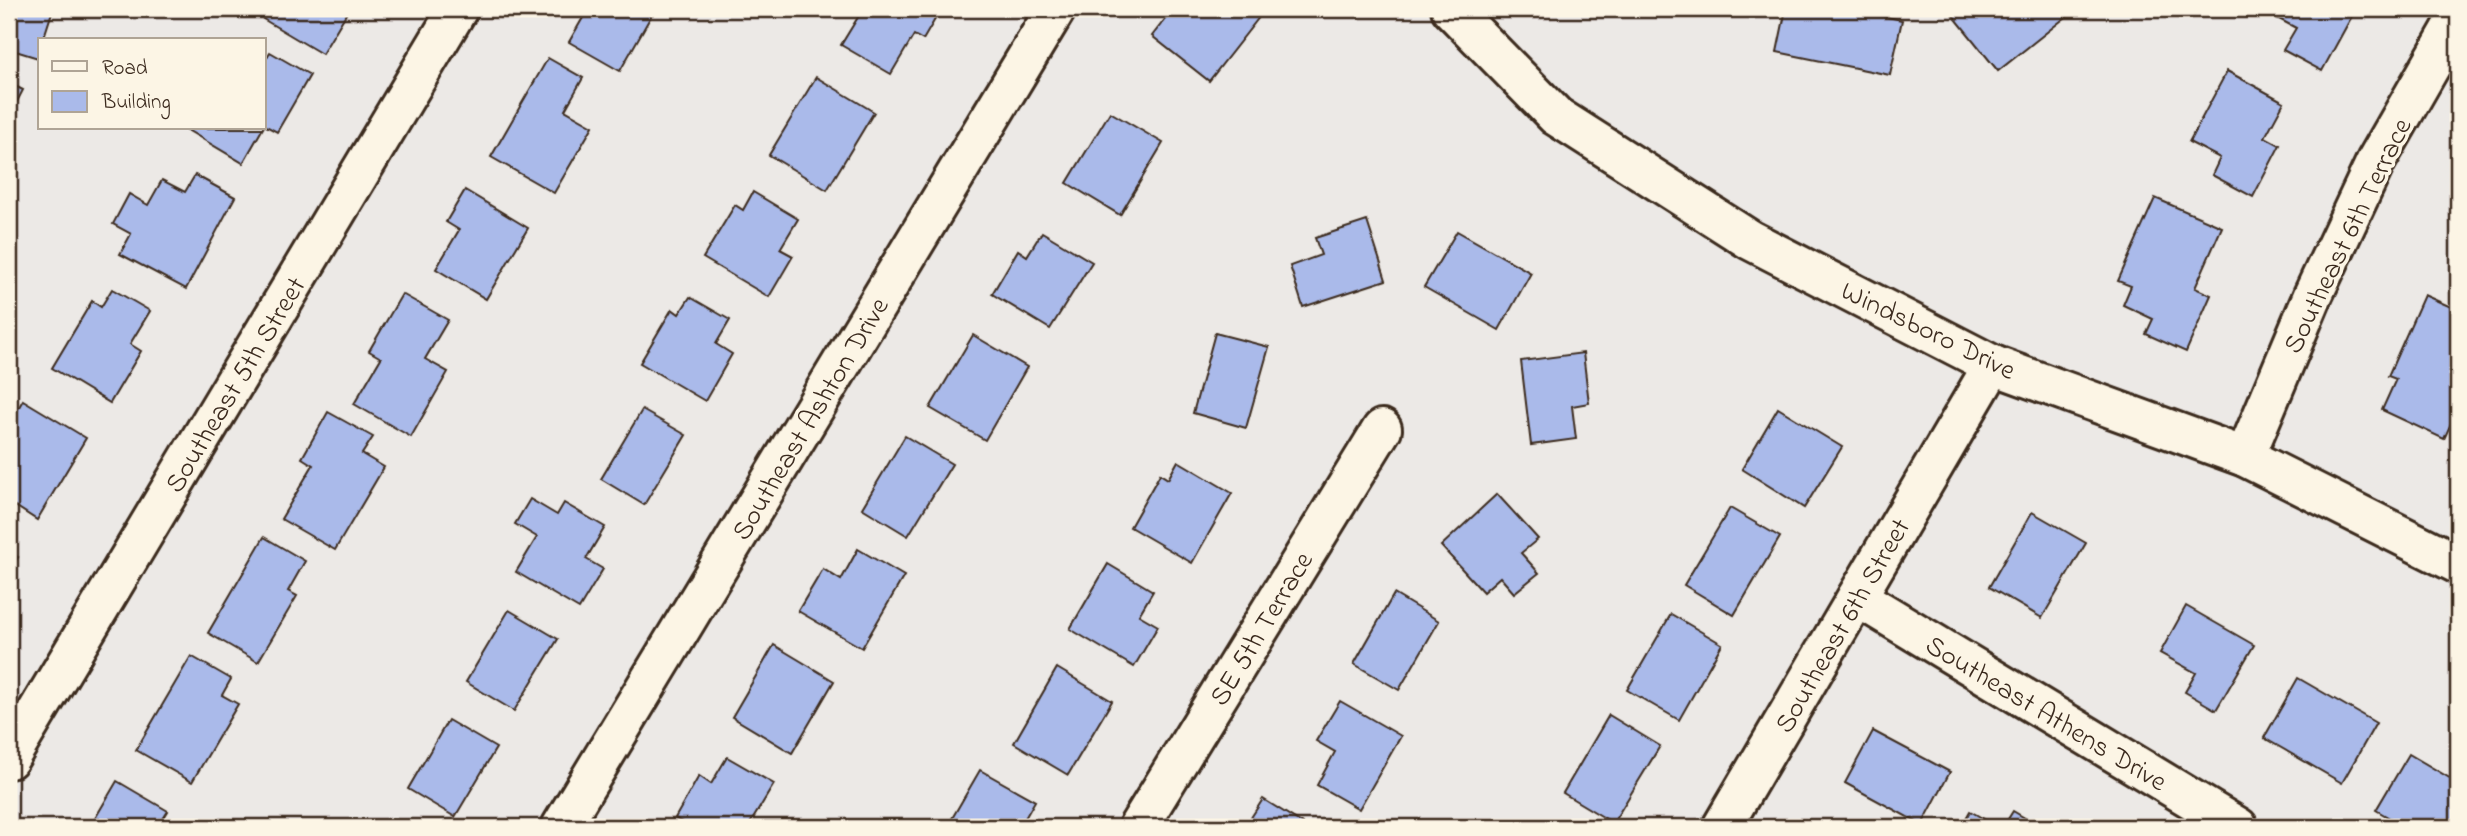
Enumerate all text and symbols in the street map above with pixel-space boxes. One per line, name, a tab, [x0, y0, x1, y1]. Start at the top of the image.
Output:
legend	[38, 38, 266, 130]
text: Road	[102, 54, 148, 84]
text: Building	[101, 88, 171, 120]
street label: Southeast 6th Terrace	[2274, 111, 2424, 361]
street label: Southeast 5th Street	[156, 270, 318, 502]
street label: Windsboro Drive	[1833, 272, 2022, 392]
street label: Southeast Ashton Drive	[723, 290, 901, 549]
street label: Southeast 6th Street	[1766, 512, 1922, 742]
street label: SE 5th Terrace	[1201, 544, 1326, 715]
street label: Southeast Athens Drive	[1917, 626, 2174, 804]

